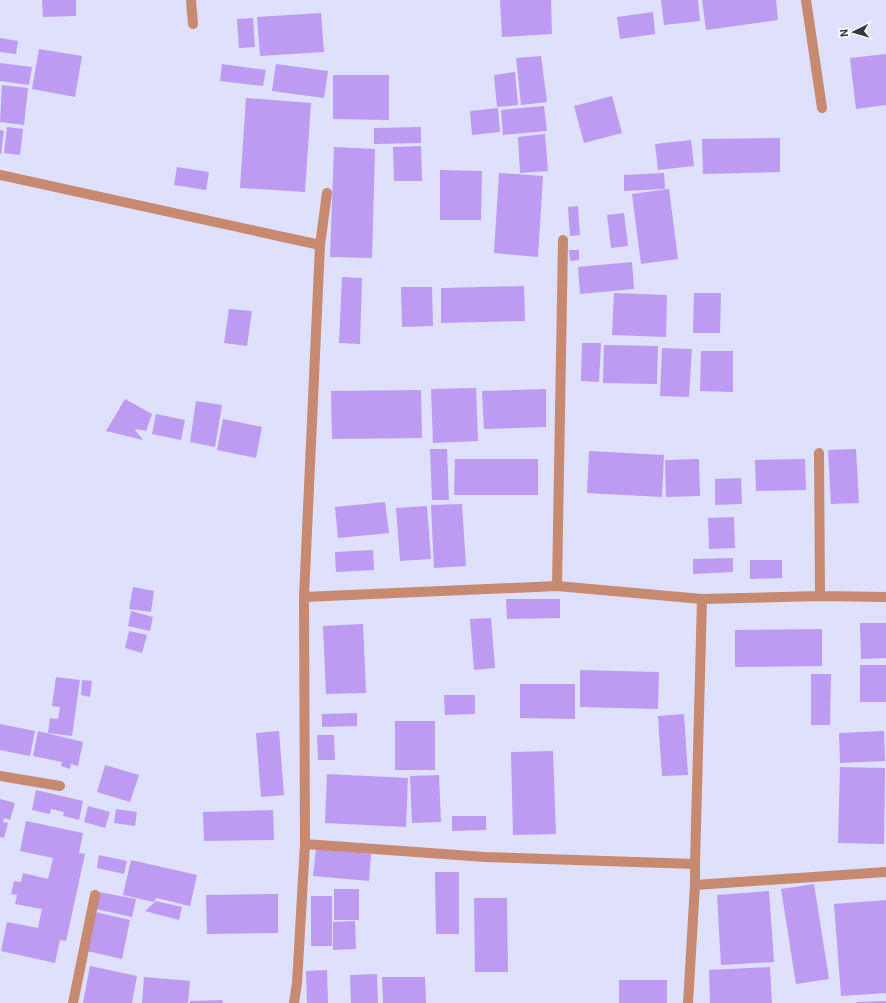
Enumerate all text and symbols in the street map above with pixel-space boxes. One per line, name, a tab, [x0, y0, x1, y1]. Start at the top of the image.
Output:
north arrow	[834, 12, 874, 52]
text: N	[838, 28, 851, 37]

